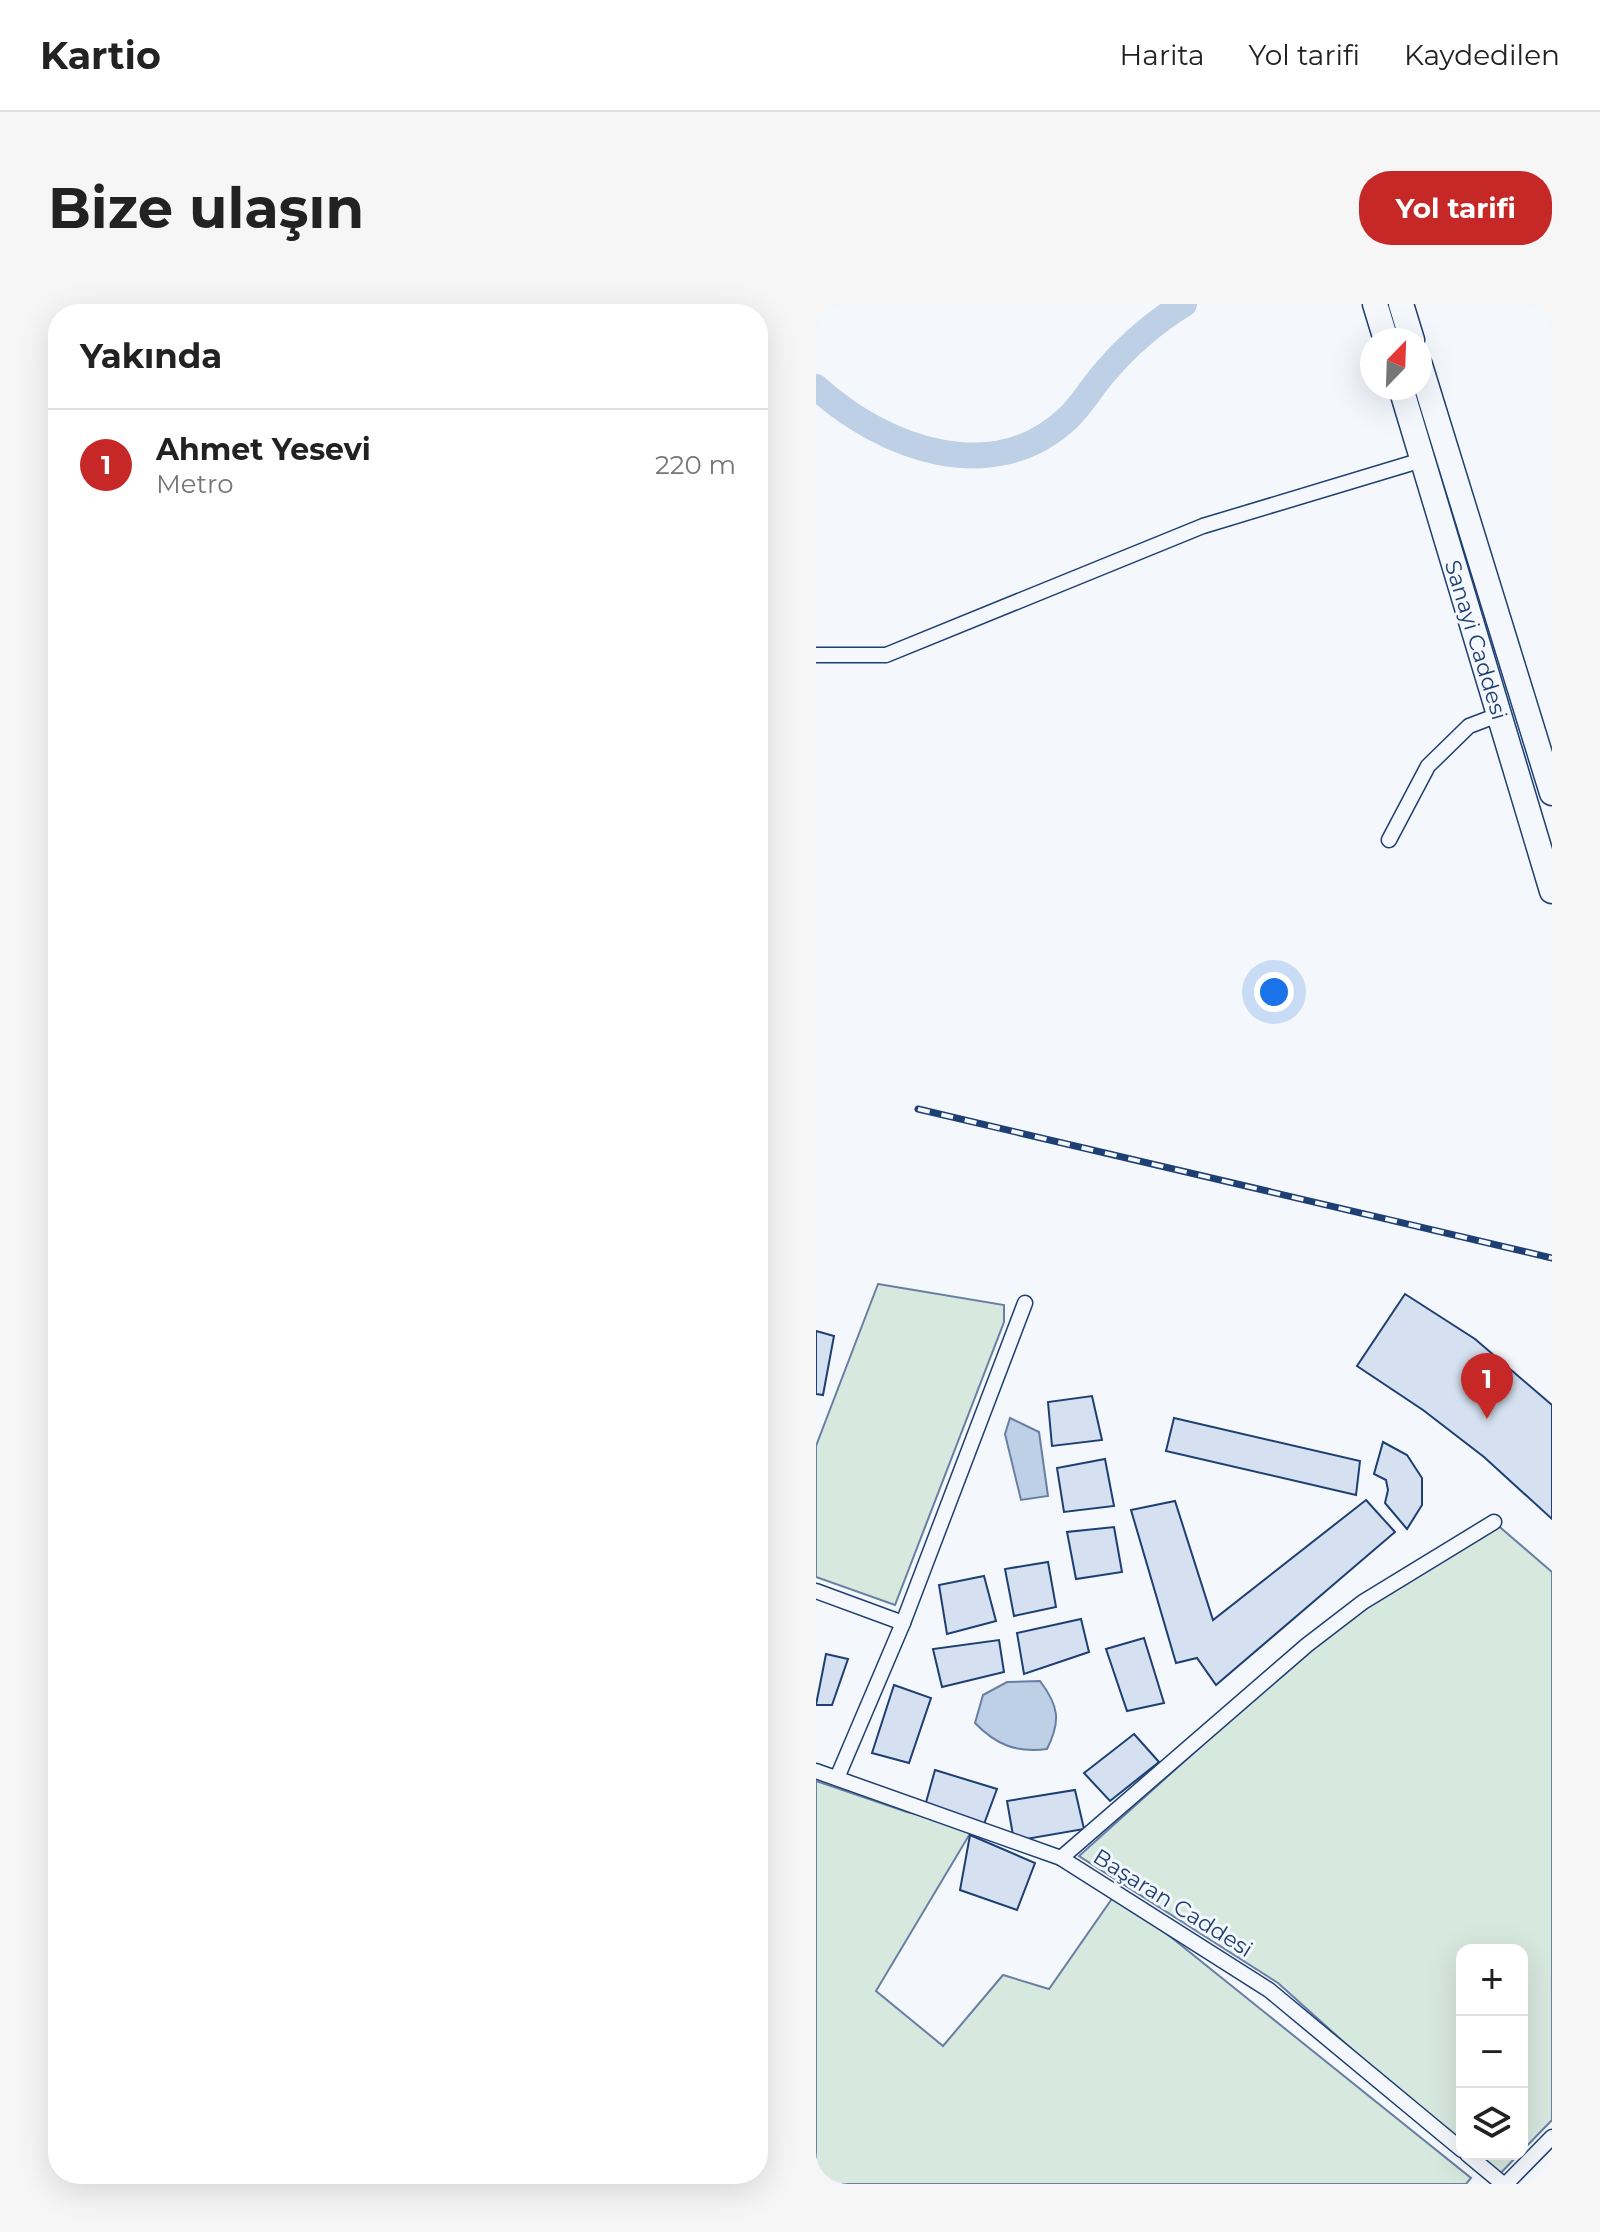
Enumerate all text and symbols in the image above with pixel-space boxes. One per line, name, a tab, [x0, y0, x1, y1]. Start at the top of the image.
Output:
text: Kartio	[40, 32, 161, 79]
text: Harita	[1120, 38, 1205, 72]
text: Yol tarifi	[1249, 38, 1360, 72]
text: Kaydedilen	[1404, 38, 1560, 72]
button: Yol tarifi	[1359, 171, 1552, 245]
text: Bize ulaşın	[48, 174, 364, 242]
north arrow	[1360, 328, 1432, 400]
text: Yakında	[80, 335, 222, 377]
text: Ahmet Yesevi	[156, 431, 371, 468]
text: 1	[101, 449, 111, 481]
text: 220 m	[655, 449, 736, 481]
text: Metro	[156, 468, 234, 500]
street label: Sanayi Caddesi	[1439, 557, 1513, 723]
your location	[1254, 972, 1294, 1012]
pin: 1	[1461, 1353, 1513, 1419]
street label: Başaran Caddesi	[1088, 1843, 1258, 1963]
map controls	[1456, 1944, 1528, 2160]
button: +	[1456, 1944, 1528, 2016]
button: −	[1456, 2016, 1528, 2088]
button: layers	[1456, 2088, 1528, 2160]

